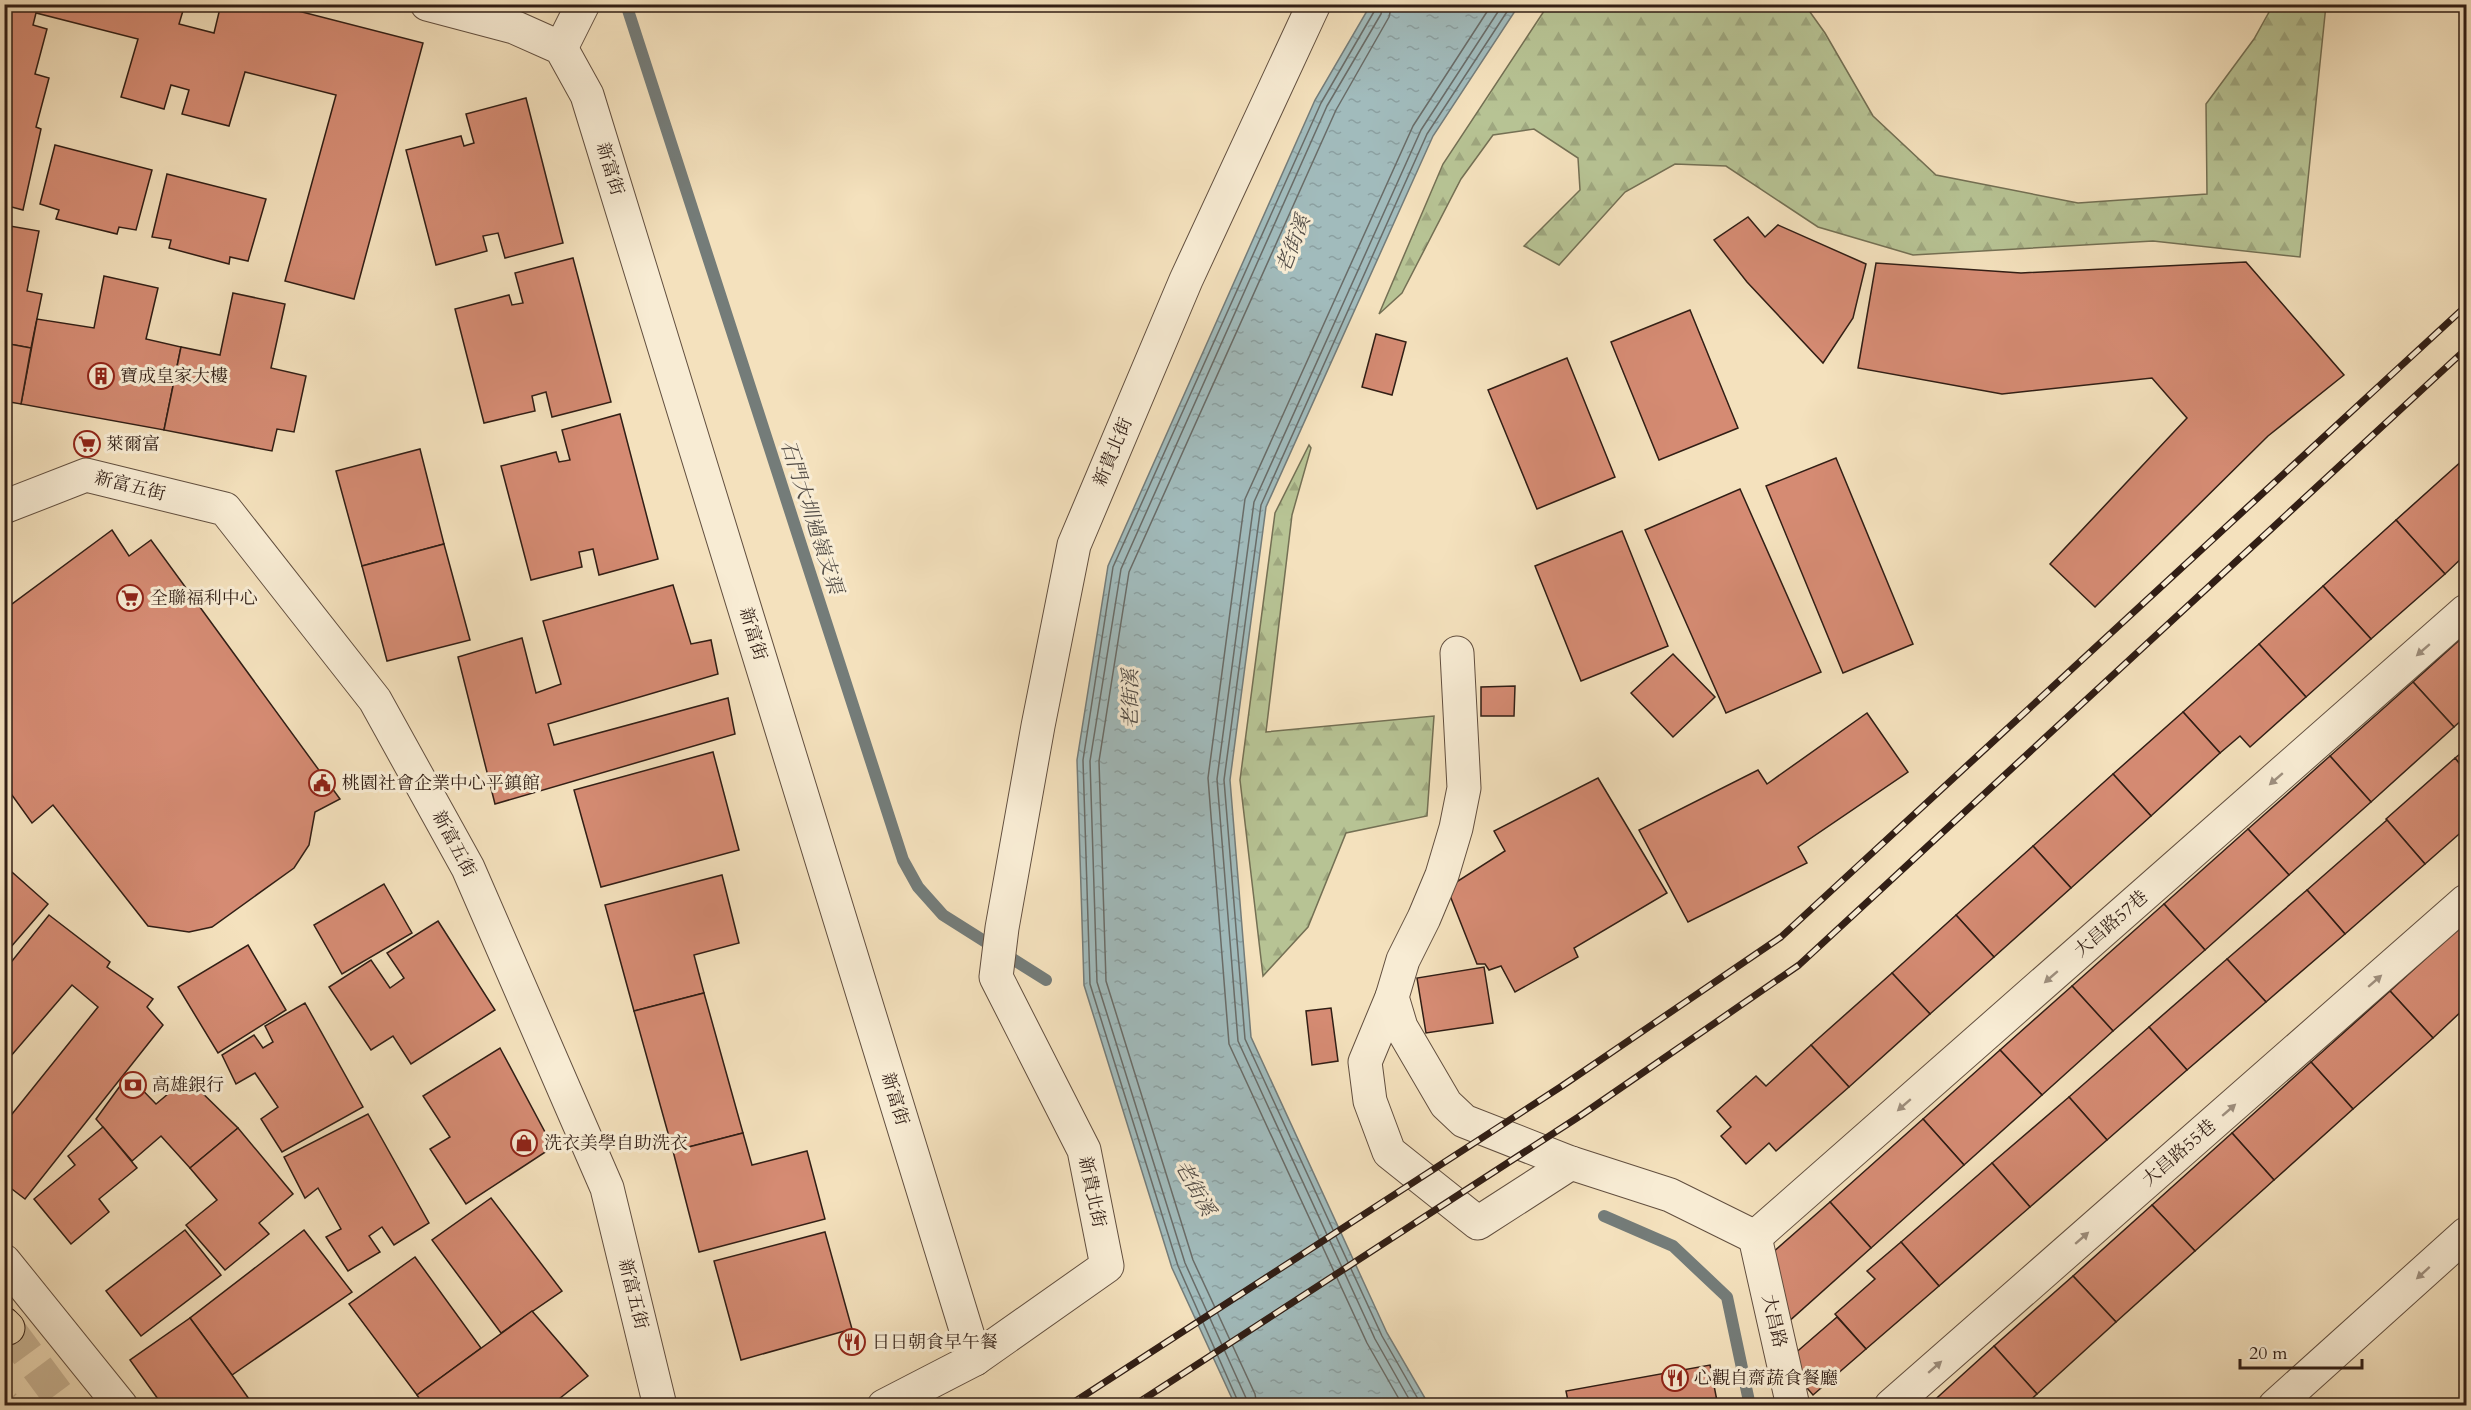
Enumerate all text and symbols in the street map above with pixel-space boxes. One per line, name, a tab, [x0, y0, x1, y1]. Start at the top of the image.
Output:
street label: 新富街	[590, 140, 630, 198]
water label: 老街溪	[1270, 209, 1317, 277]
building icon: 寶成皇家大樓	[86, 361, 116, 391]
place label: 寶成皇家大樓	[120, 364, 228, 389]
street label: 新貴北街	[1087, 414, 1139, 490]
supermarket icon: 萊爾富	[72, 429, 102, 459]
place label: 萊爾富	[106, 432, 160, 457]
water label: 石門大圳過嶺支渠	[774, 437, 850, 600]
street label: 新富五街	[92, 465, 168, 507]
supermarket icon: 全聯福利中心	[115, 583, 145, 613]
place label: 全聯福利中心	[150, 586, 258, 611]
street label: 新富街	[733, 605, 773, 663]
one-way arrow	[2415, 643, 2430, 657]
water label: 老街溪	[1117, 667, 1144, 729]
public building icon: 桃園社會企業中心平鎮館	[307, 768, 337, 798]
place label: 桃園社會企業中心平鎮館	[342, 771, 540, 796]
one-way arrow	[2269, 772, 2284, 785]
street label: 新富五街	[426, 806, 482, 882]
street label: 大昌路57巷	[2069, 885, 2153, 963]
one-way arrow	[2044, 970, 2059, 983]
one-way arrow	[2367, 975, 2382, 988]
bank icon: 高雄銀行	[118, 1070, 148, 1100]
street label: 新富街	[875, 1070, 915, 1128]
place label: 高雄銀行	[152, 1073, 224, 1098]
one-way arrow	[1897, 1098, 1912, 1111]
one-way arrow	[2221, 1103, 2236, 1117]
street label: 大昌路55巷	[2137, 1114, 2221, 1192]
shop icon: 洗衣美學自助洗衣	[509, 1128, 539, 1158]
place label: 洗衣美學自助洗衣	[544, 1131, 688, 1156]
street label: 新貴北街	[1072, 1154, 1112, 1230]
water label: 老街溪	[1169, 1155, 1222, 1223]
one-way arrow	[2074, 1232, 2089, 1245]
street label: 新富五街	[612, 1256, 654, 1332]
one-way arrow	[2416, 1266, 2431, 1279]
street label: 大昌路	[1756, 1292, 1792, 1350]
restaurant icon: 日日朝食早午餐	[837, 1327, 867, 1357]
place label: 日日朝食早午餐	[872, 1330, 998, 1355]
scale bar	[2240, 1332, 2362, 1370]
text: 20 m	[2249, 1341, 2288, 1366]
one-way arrow	[1928, 1360, 1943, 1374]
restaurant icon: 心觀自齋蔬食餐廳	[1660, 1363, 1690, 1393]
place label: 心觀自齋蔬食餐廳	[1694, 1366, 1838, 1391]

